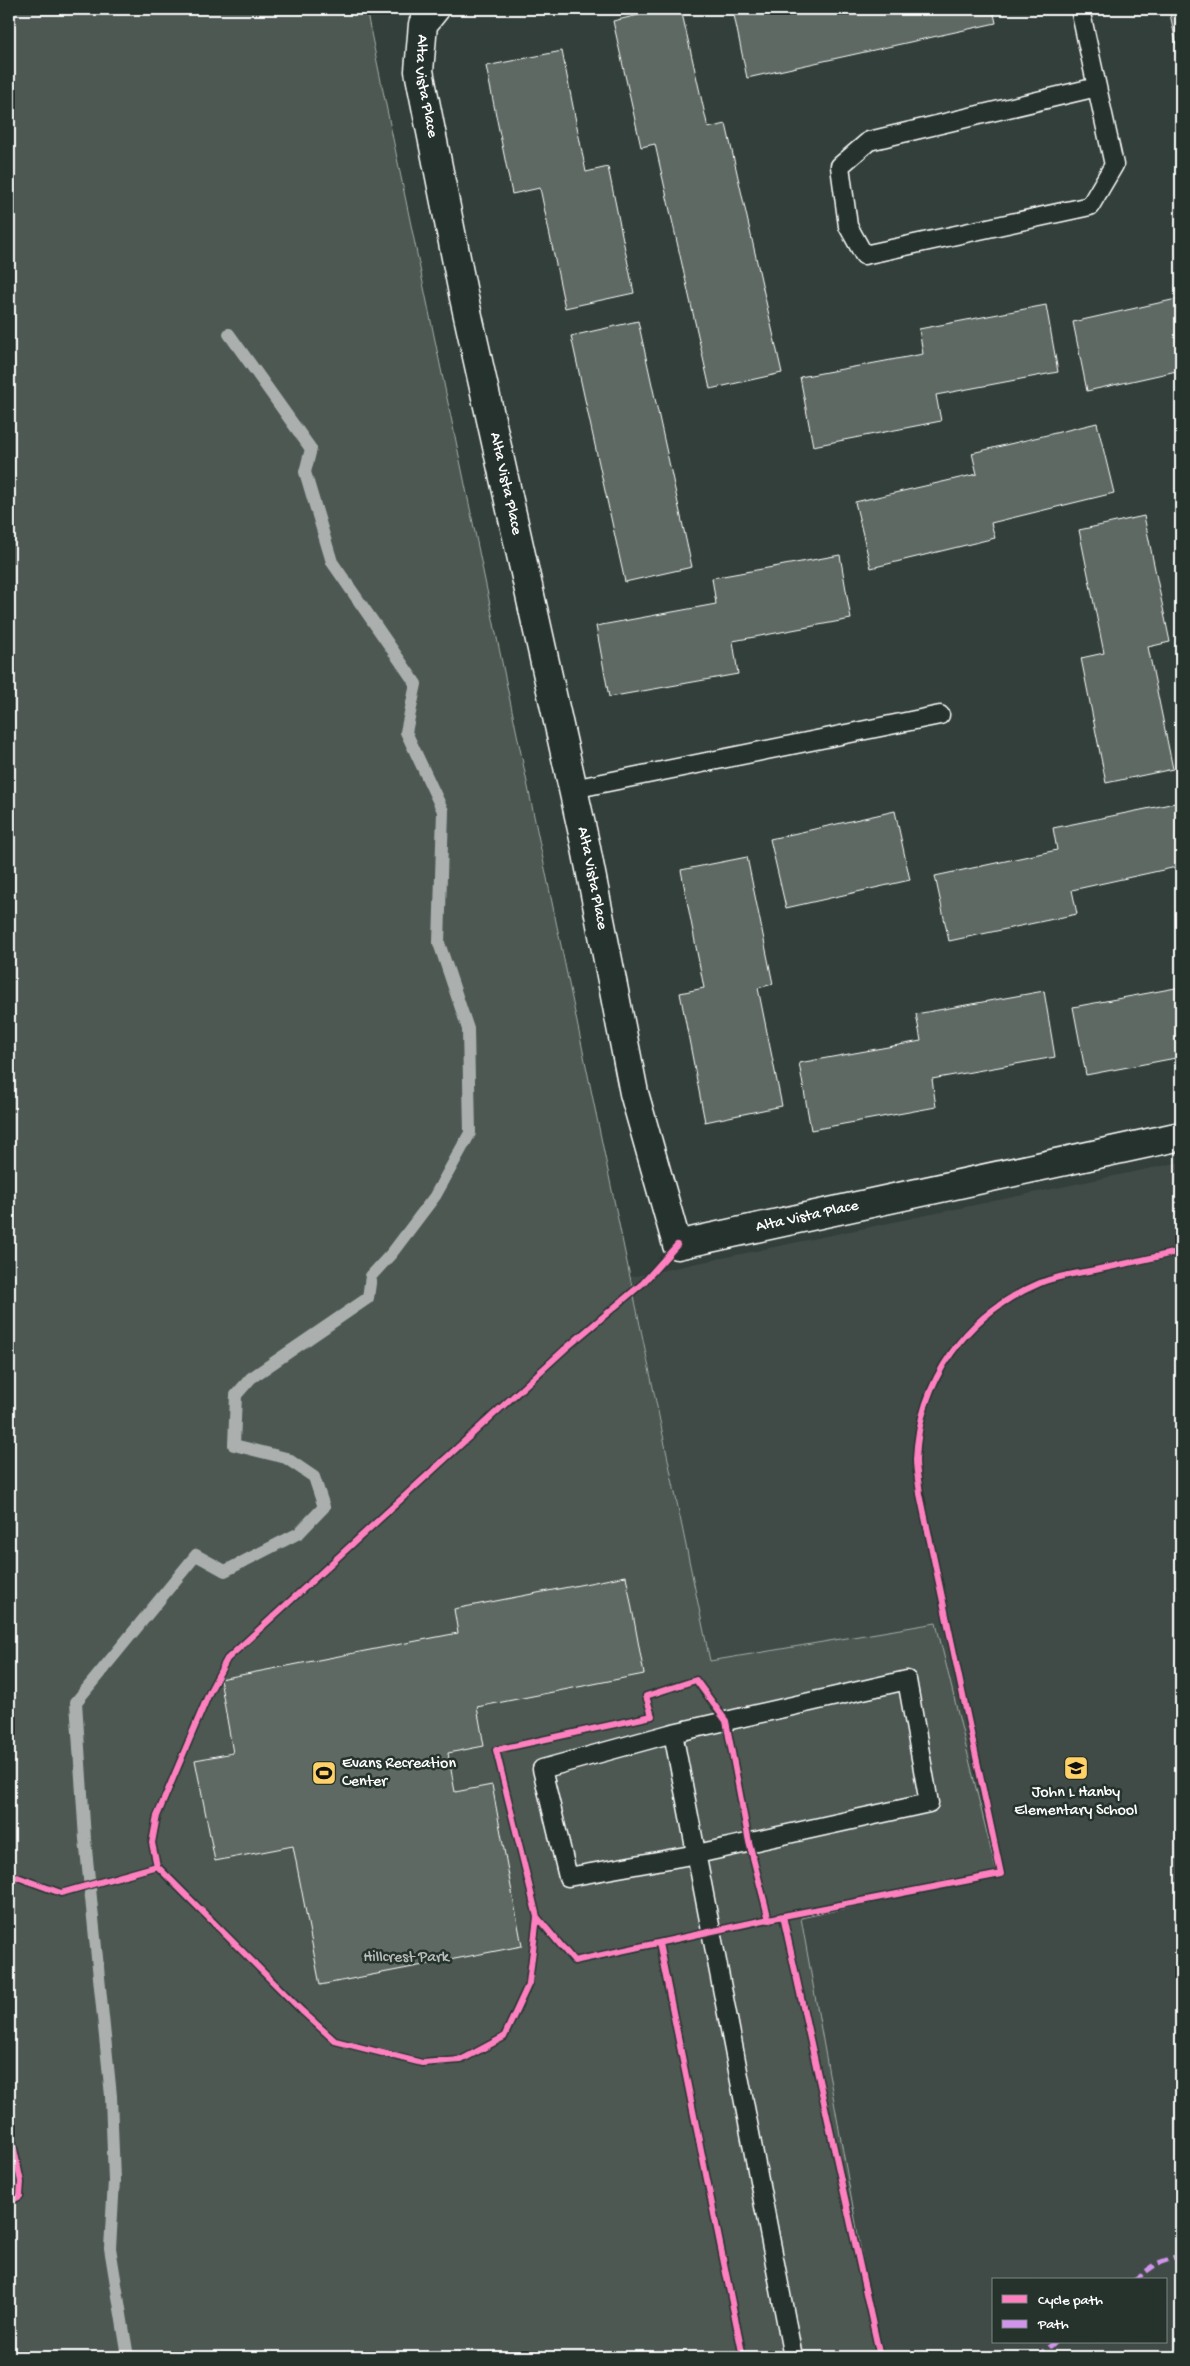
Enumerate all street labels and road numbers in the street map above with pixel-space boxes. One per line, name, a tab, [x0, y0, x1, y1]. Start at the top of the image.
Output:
street label: Alta Vista Place	[409, 34, 442, 140]
street label: Alta Vista Place	[485, 431, 526, 538]
street label: Alta Vista Place	[572, 825, 611, 932]
street label: Alta Vista Place	[754, 1196, 861, 1237]

